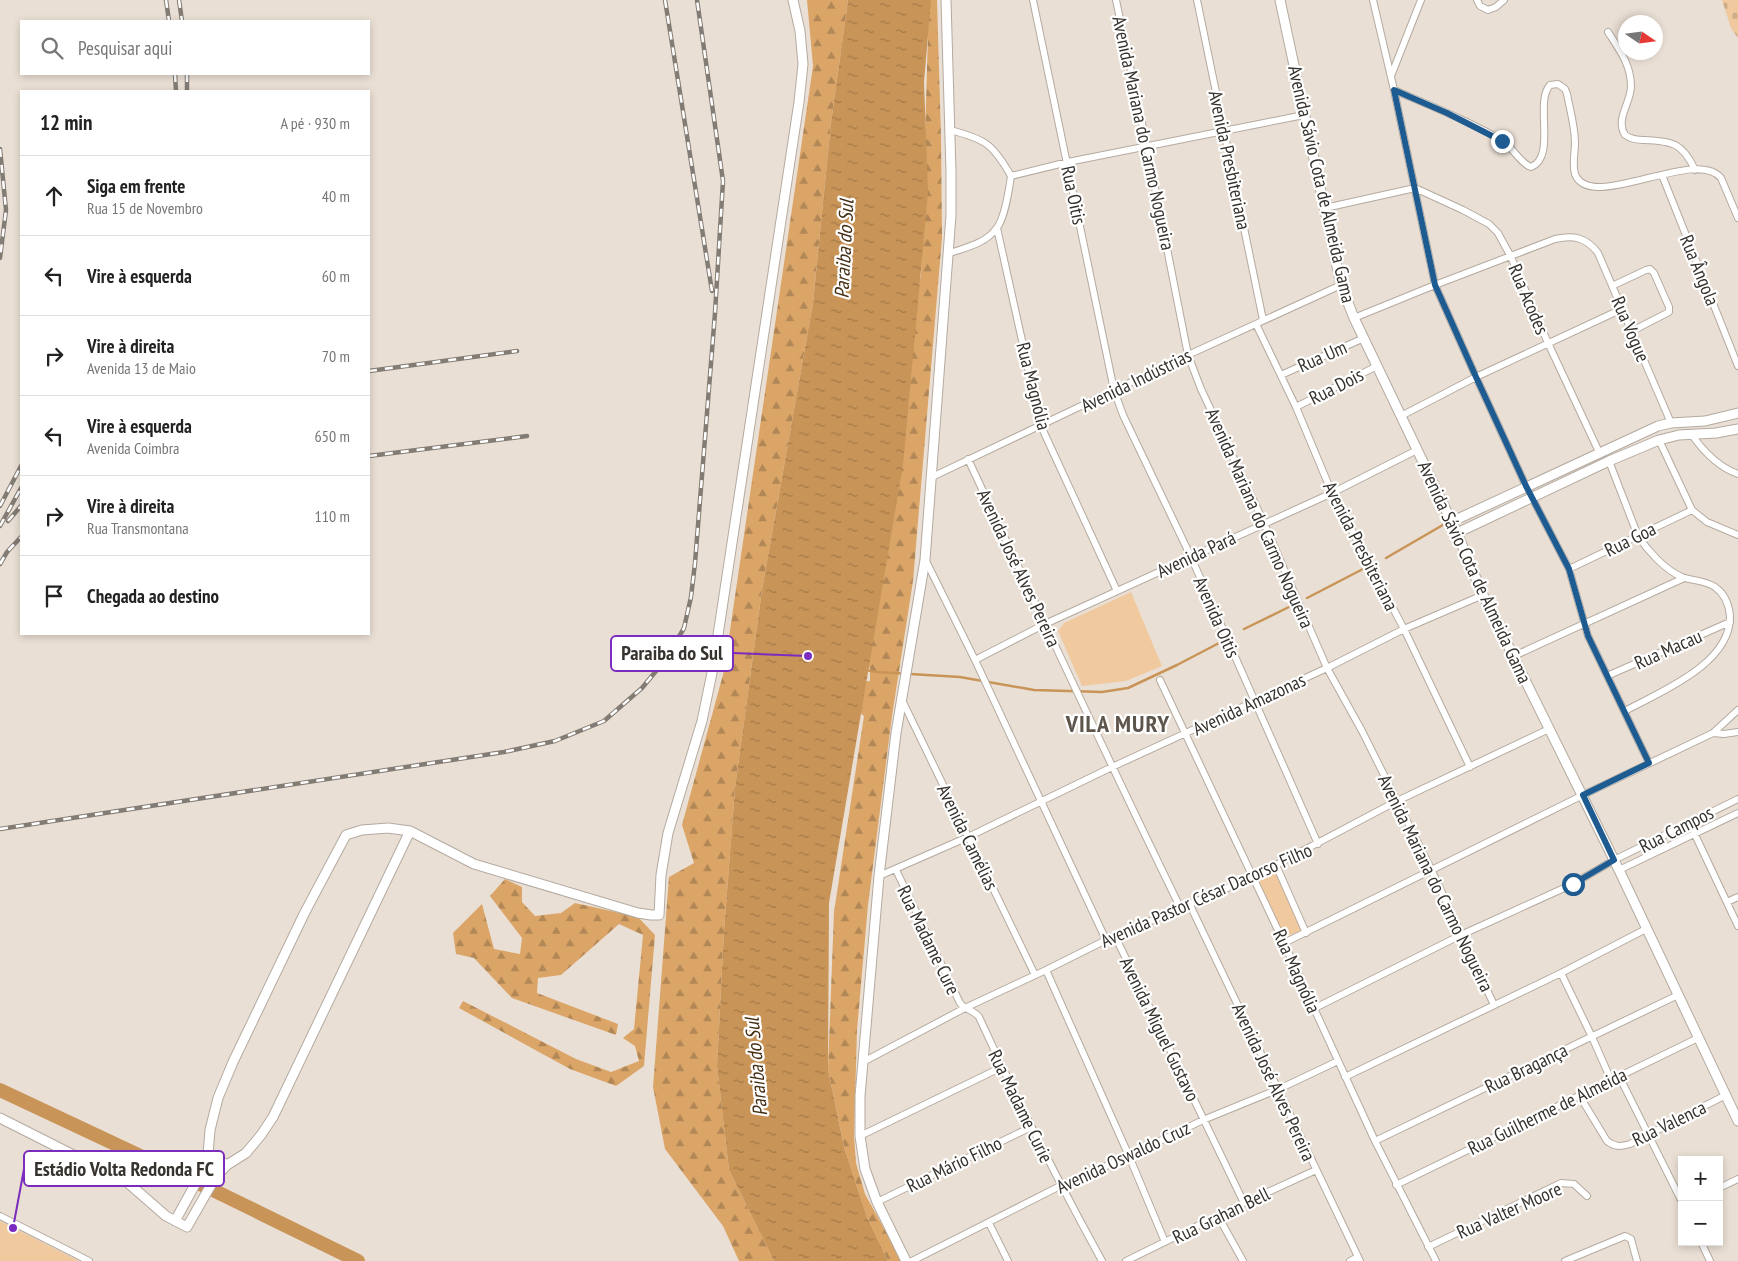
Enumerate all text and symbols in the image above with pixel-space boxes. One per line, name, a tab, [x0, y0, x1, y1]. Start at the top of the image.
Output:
street label: Avenida Mariana do Carmo Nogueira	[1107, 14, 1181, 252]
north arrow	[1618, 15, 1663, 60]
search box	[20, 20, 370, 75]
icon: search	[38, 34, 66, 62]
text: Pesquisar aqui	[78, 36, 172, 60]
street label: Avenida Sávio Cota de Almeida Gama	[1283, 63, 1361, 305]
street label: Avenida Presbiteriana	[1204, 88, 1256, 232]
text: 12 min	[40, 109, 92, 136]
text: A pé · 930 m	[280, 113, 350, 133]
route end	[1491, 130, 1514, 153]
street label: Rua Oitis	[1056, 163, 1092, 227]
text: Siga em frente	[87, 174, 185, 198]
icon: ahead	[40, 182, 68, 210]
text: 40 m	[322, 186, 350, 206]
water label: Paraiba do Sul	[828, 197, 860, 299]
text: Rua 15 de Novembro	[87, 198, 203, 218]
street label: Rua Ângola	[1675, 231, 1725, 309]
street label: Rua Acodes	[1503, 260, 1555, 338]
icon: left	[40, 262, 68, 290]
text: Vire à esquerda	[87, 264, 192, 288]
text: 60 m	[322, 266, 350, 286]
street label: Rua Vogue	[1606, 293, 1656, 366]
text: Vire à direita	[87, 334, 174, 358]
street label: Rua Um	[1294, 335, 1350, 377]
street label: Rua Magnólia	[1012, 340, 1056, 432]
icon: right	[40, 342, 68, 370]
street label: Avenida Indústrias	[1077, 343, 1195, 417]
text: 70 m	[322, 346, 350, 366]
text: Avenida 13 de Maio	[87, 358, 196, 378]
street label: Rua Dois	[1305, 362, 1367, 410]
street label: Avenida Mariana do Carmo Nogueira	[1201, 404, 1319, 632]
text: Vire à esquerda	[87, 414, 192, 438]
icon: left	[40, 422, 68, 450]
text: 650 m	[315, 426, 350, 446]
text: Avenida Coimbra	[87, 438, 180, 458]
street label: Avenida Sávio Cota de Almeida Gama	[1413, 457, 1537, 687]
street label: Avenida Presbiteriana	[1318, 477, 1404, 615]
street label: Avenida José Alves Pereira	[972, 485, 1066, 651]
text: Vire à direita	[87, 494, 174, 518]
icon: right	[40, 502, 68, 530]
text: 110 m	[315, 506, 350, 526]
street label: Rua Goa	[1600, 516, 1660, 562]
text: Rua Transmontana	[87, 518, 189, 538]
street label: Avenida Pará	[1153, 525, 1239, 583]
street label: Avenida Oitis	[1188, 573, 1246, 661]
icon: arrive	[40, 582, 68, 610]
text: Chegada ao destino	[87, 584, 219, 608]
street label: Rua Macau	[1631, 624, 1705, 674]
callout: Paraiba do Sul	[611, 636, 733, 671]
text: Paraiba do Sul	[621, 640, 723, 666]
street label: Avenida Amazonas	[1189, 667, 1309, 741]
district label: VILA MURY	[1065, 708, 1170, 739]
street label: Avenida Mariana do Carmo Nogueira	[1373, 771, 1499, 995]
street label: Avenida Camélias	[932, 780, 1004, 894]
street label: Rua Campos	[1635, 800, 1717, 858]
street label: Avenida Pastor César Dacorso Filho	[1097, 837, 1315, 953]
route start	[1562, 873, 1585, 896]
street label: Rua Madame Cure	[892, 881, 966, 999]
street label: Rua Magnólia	[1268, 925, 1326, 1017]
street label: Avenida Miguel Gustavo	[1115, 953, 1205, 1105]
street label: Avenida José Alves Pereira	[1227, 999, 1321, 1165]
water label: Paraiba do Sul	[739, 1014, 773, 1117]
street label: Rua Bragança	[1481, 1038, 1571, 1098]
street label: Rua Madame Curie	[983, 1046, 1059, 1167]
street label: Rua Guilherme de Almeida	[1464, 1062, 1630, 1160]
street label: Rua Valenca	[1628, 1095, 1710, 1151]
street label: Avenida Oswaldo Cruz	[1052, 1115, 1194, 1199]
street label: Rua Mário Filho	[902, 1131, 1006, 1197]
callout: Estádio Volta Redonda FC	[24, 1151, 224, 1186]
text: Estádio Volta Redonda FC	[34, 1156, 214, 1182]
map controls	[1678, 1156, 1723, 1246]
button: +	[1678, 1156, 1723, 1201]
street label: Rua Valter Moore	[1453, 1176, 1565, 1244]
street label: Rua Grahan Bell	[1168, 1181, 1274, 1249]
button: −	[1678, 1201, 1723, 1246]

